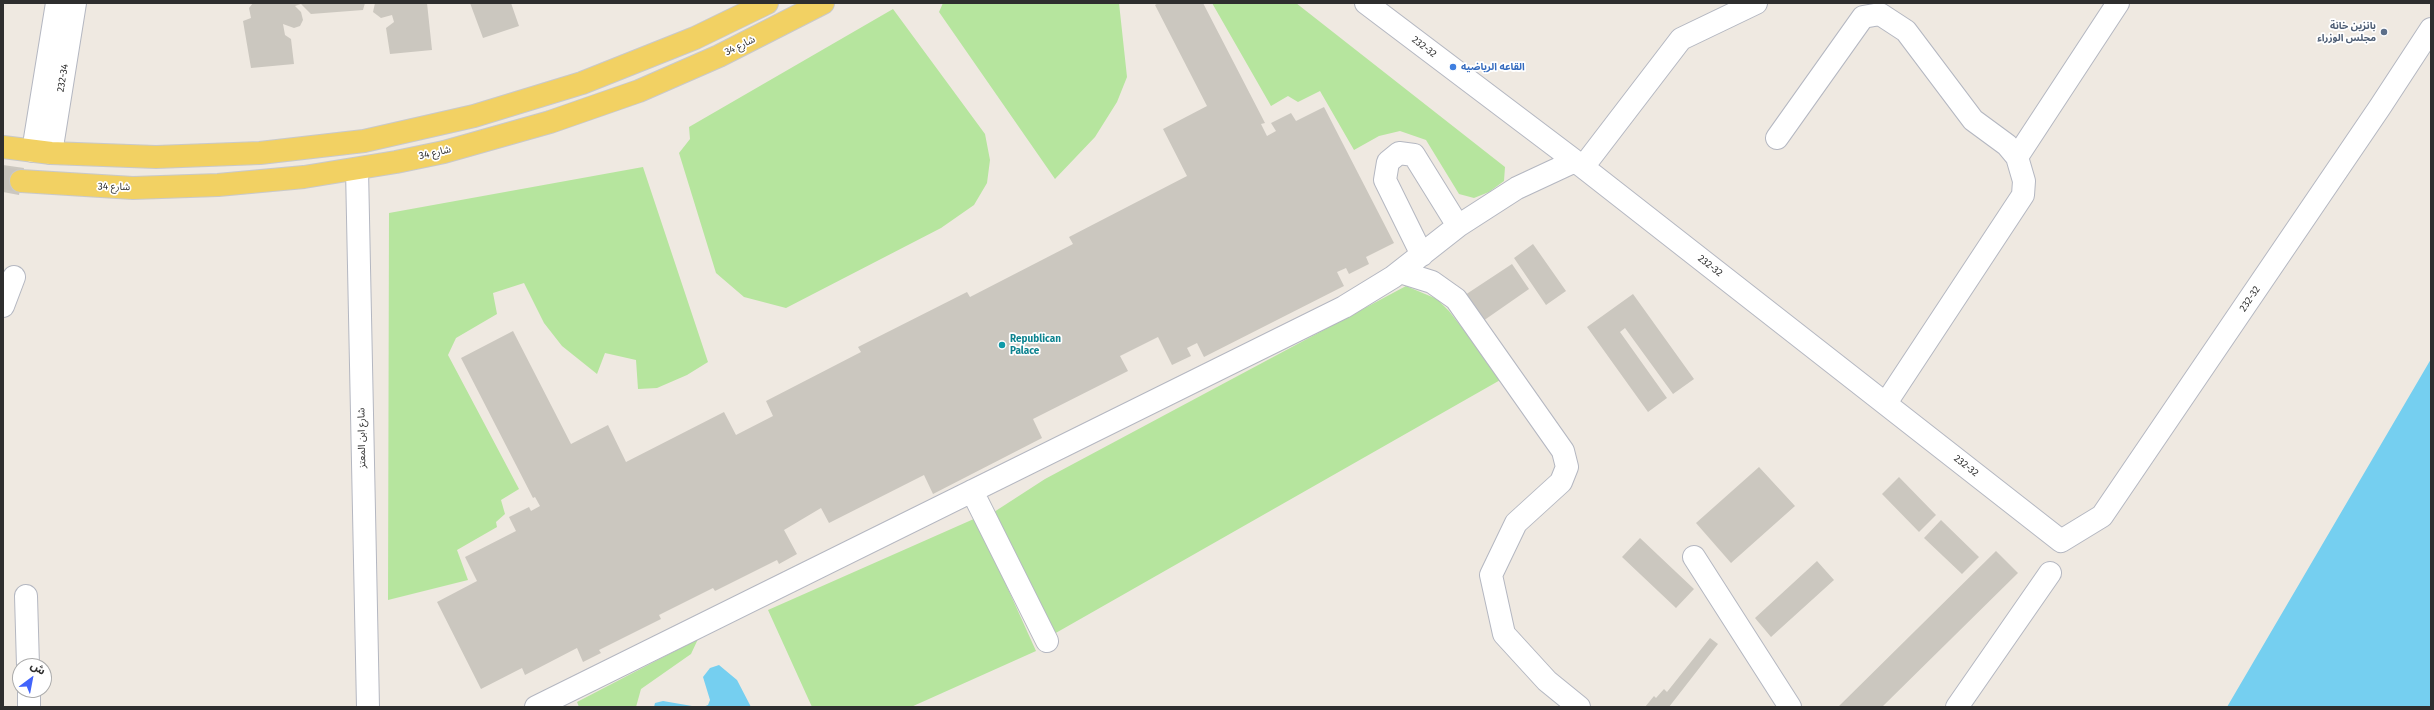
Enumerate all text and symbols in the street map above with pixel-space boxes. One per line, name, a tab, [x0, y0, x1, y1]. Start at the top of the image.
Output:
place label: بانزين خانة مجلس الوزراء	[2317, 20, 2376, 44]
marker: بانزين خانة مجلس الوزراء	[2379, 27, 2389, 37]
street label: شارع 34	[723, 34, 757, 58]
street label: 232-32	[1409, 34, 1439, 60]
place label: القاعه الرياضيه	[1461, 61, 1525, 73]
marker: القاعه الرياضيه	[1448, 62, 1458, 72]
street label: 232-34	[55, 63, 71, 93]
street label: شارع 34	[418, 144, 452, 162]
street label: شارع 34	[98, 181, 130, 193]
street label: 232-32	[1695, 253, 1725, 279]
street label: 232-32	[2237, 284, 2263, 314]
place label: Republican Palace	[1010, 333, 1061, 356]
marker: Republican Palace	[997, 340, 1007, 350]
street label: شارع ابن المعتز	[355, 407, 369, 469]
street label: 232-32	[1951, 453, 1981, 479]
north arrow	[12, 658, 52, 698]
text: ش	[28, 659, 48, 678]

